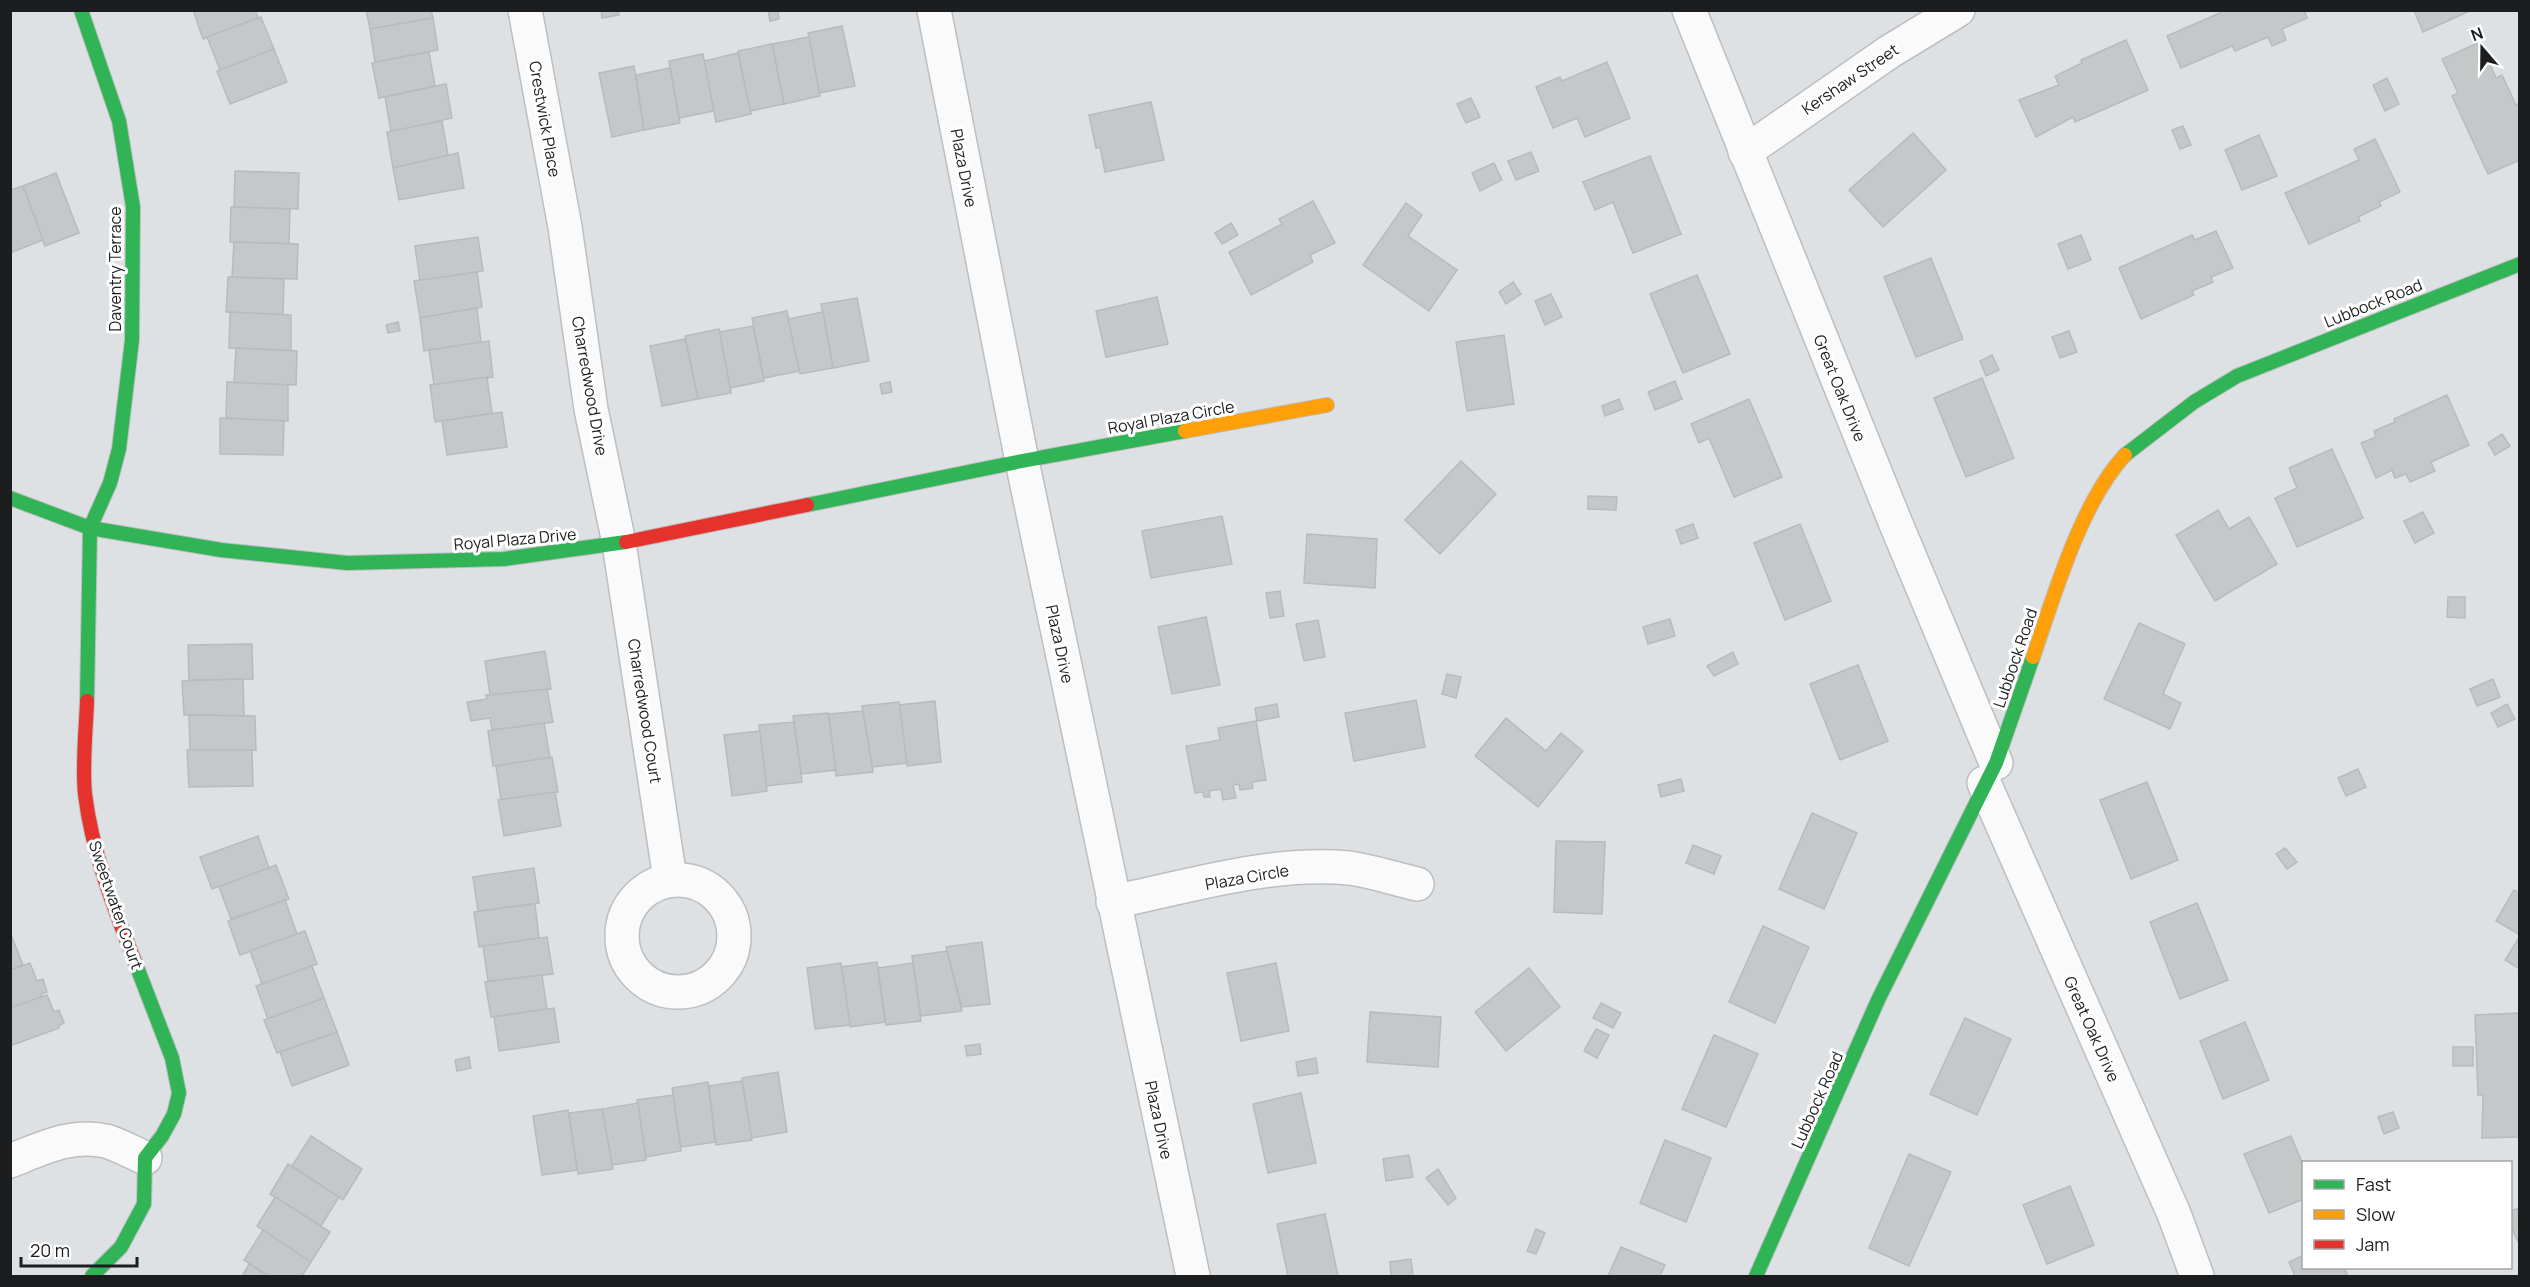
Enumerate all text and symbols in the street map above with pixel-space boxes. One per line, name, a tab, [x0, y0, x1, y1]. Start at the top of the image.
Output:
north arrow	[2452, 18, 2512, 78]
text: N	[2468, 22, 2486, 46]
street label: Kershaw Street	[1797, 38, 1903, 120]
street label: Crestwick Place	[524, 59, 566, 179]
street label: Plaza Drive	[946, 127, 982, 209]
street label: Daventry Terrace	[104, 206, 126, 332]
street label: Lubbock Road	[2321, 273, 2425, 333]
street label: Charredwood Drive	[567, 315, 613, 457]
street label: Great Oak Drive	[1809, 331, 1871, 445]
street label: Royal Plaza Circle	[1106, 395, 1236, 439]
street label: Royal Plaza Drive	[453, 523, 577, 555]
street label: Plaza Drive	[1041, 603, 1079, 685]
street label: Lubbock Road	[1988, 605, 2042, 711]
street label: Charredwood Court	[623, 637, 667, 785]
street label: Sweetwater Court	[84, 838, 148, 972]
street label: Plaza Circle	[1203, 859, 1291, 895]
street label: Great Oak Drive	[2059, 973, 2125, 1085]
street label: Lubbock Road	[1786, 1048, 1848, 1152]
street label: Plaza Drive	[1140, 1079, 1178, 1161]
legend	[2302, 1161, 2512, 1269]
text: Fast	[2356, 1172, 2391, 1196]
text: Slow	[2356, 1202, 2396, 1226]
scale bar	[21, 1230, 136, 1268]
text: Jam	[2356, 1232, 2390, 1256]
text: 20 m	[30, 1238, 70, 1262]

